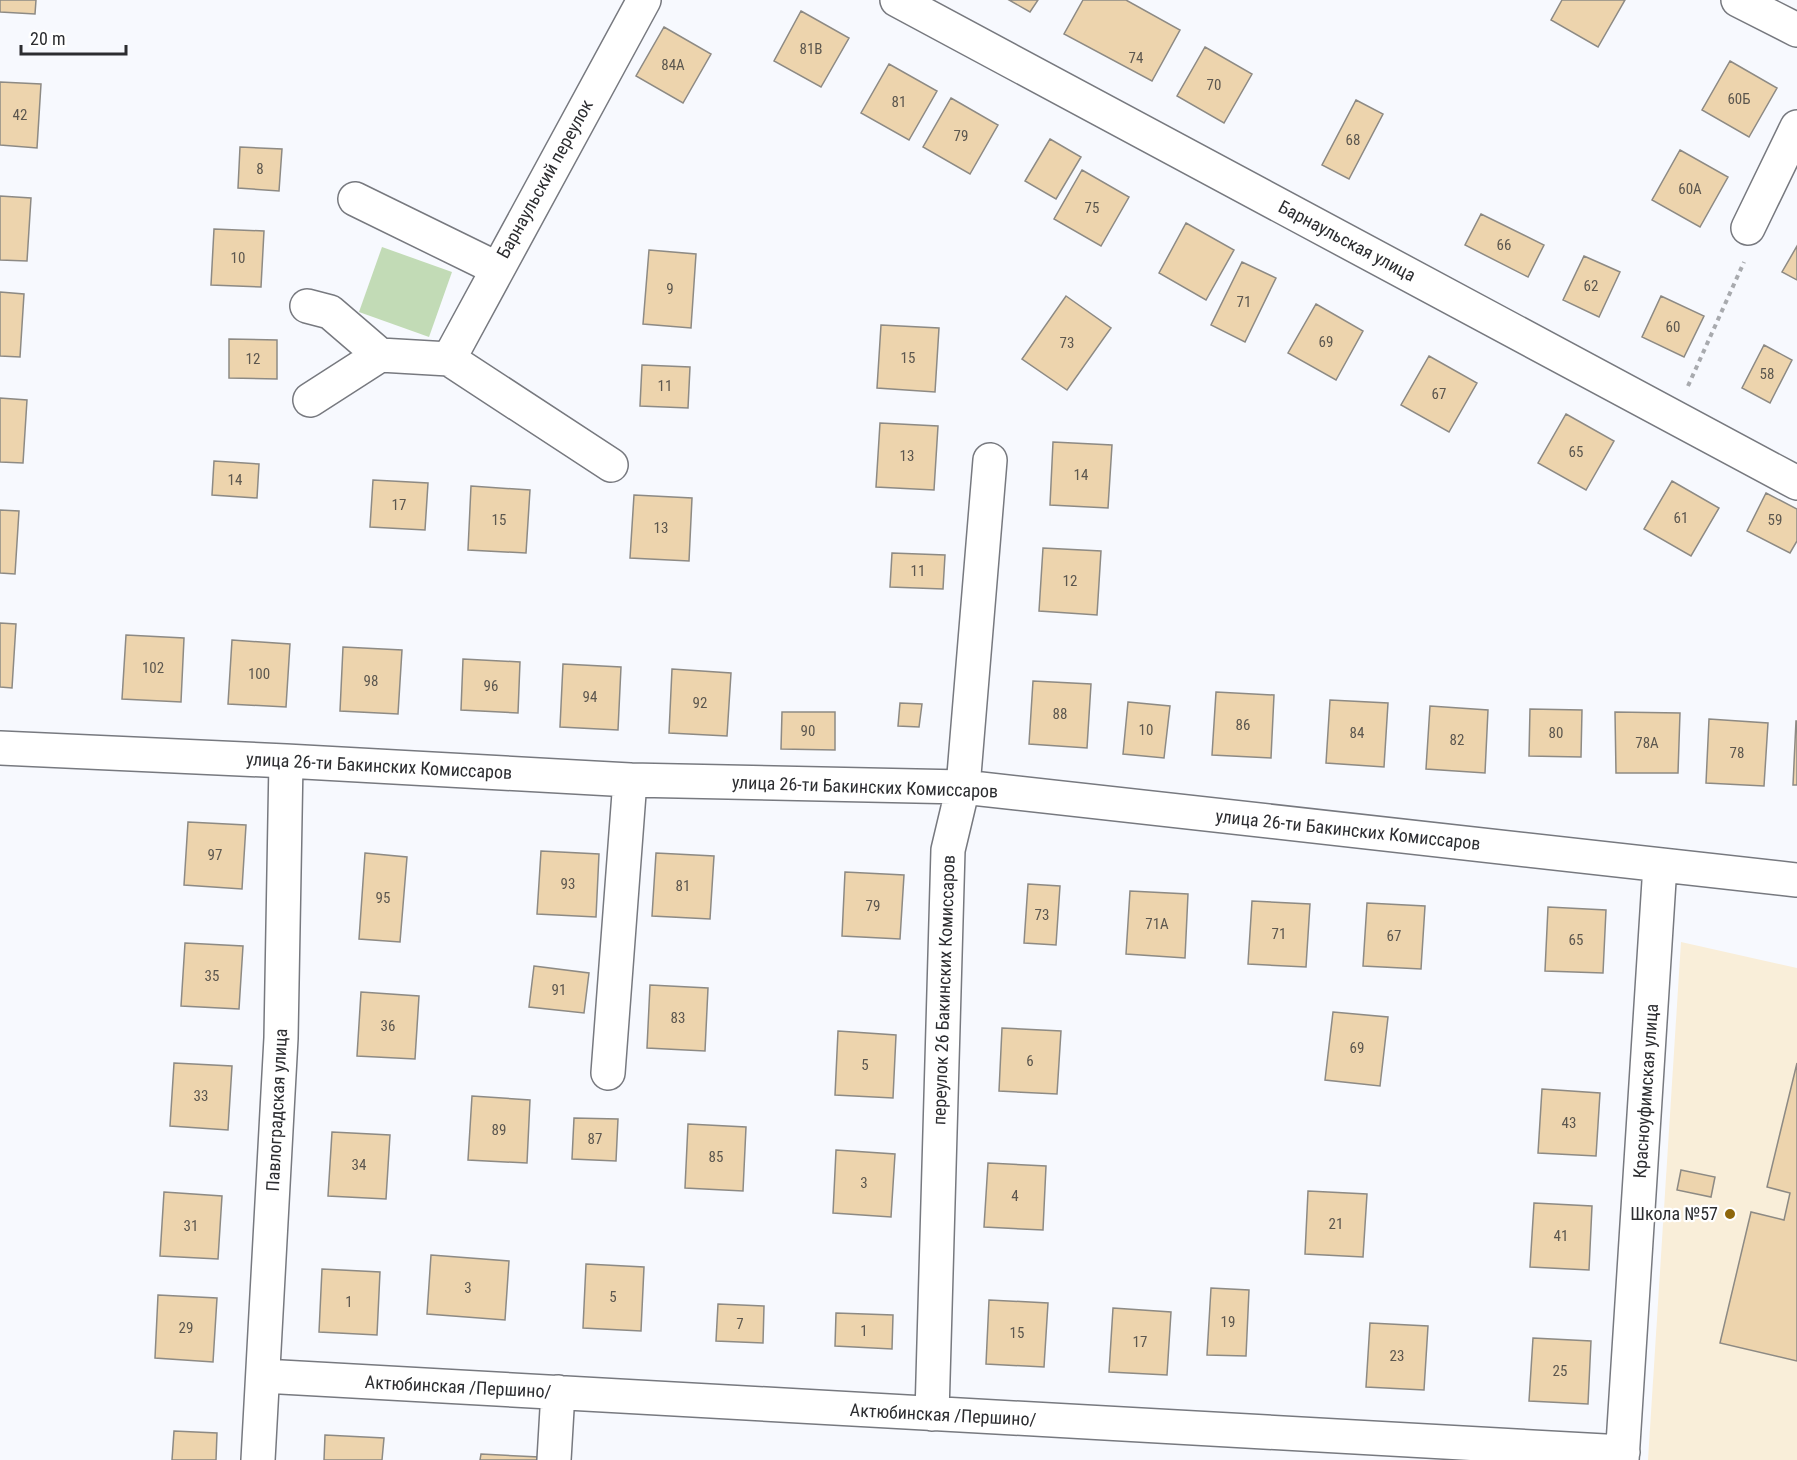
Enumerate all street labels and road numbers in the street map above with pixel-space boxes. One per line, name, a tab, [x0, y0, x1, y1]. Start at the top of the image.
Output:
street label: Барнаульский переулок	[492, 95, 597, 262]
street label: Барнаульская улица	[1275, 196, 1419, 285]
street label: улица 26-ти Бакинских Комиссаров	[245, 748, 513, 783]
street label: улица 26-ти Бакинских Комиссаров	[732, 771, 999, 802]
street label: улица 26-ти Бакинских Комиссаров	[1214, 805, 1482, 854]
street label: переулок 26 Бакинских Комиссаров	[928, 854, 959, 1125]
street label: Красноуфимская улица	[1629, 1003, 1662, 1179]
street label: Павлоградская улица	[262, 1028, 291, 1192]
street label: Актюбинская /Першино/	[364, 1371, 552, 1402]
street label: Актюбинская /Першино/	[849, 1399, 1037, 1430]

